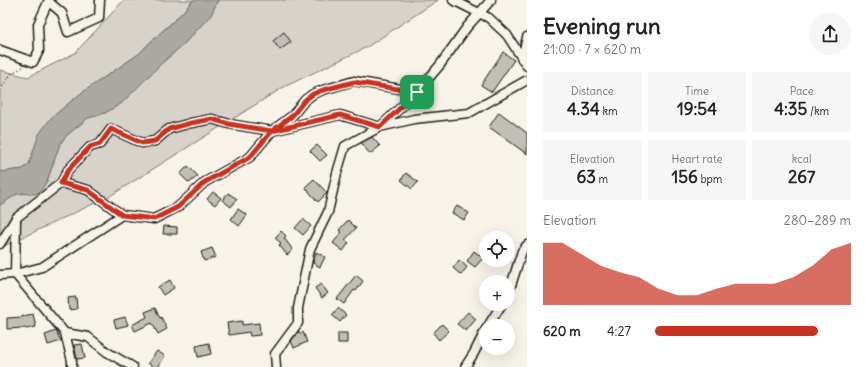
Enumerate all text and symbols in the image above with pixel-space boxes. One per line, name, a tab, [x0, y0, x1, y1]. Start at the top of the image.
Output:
text: Evening run	[543, 12, 661, 40]
button: share	[809, 13, 851, 55]
text: 21:00 · 7 × 620 m	[543, 41, 641, 58]
pin	[400, 75, 434, 109]
icon: arrive	[406, 81, 428, 103]
text: Distance	[571, 84, 614, 98]
text: Time	[685, 84, 709, 98]
text: Pace	[790, 84, 814, 98]
text: 4.34	[567, 98, 600, 120]
text: 19:54	[677, 98, 717, 120]
text: 4:35	[774, 98, 807, 120]
text: km	[600, 104, 618, 118]
text: /km	[807, 104, 829, 118]
text: Elevation	[570, 152, 615, 166]
text: Heart rate	[671, 152, 723, 166]
text: kcal	[792, 152, 812, 166]
text: 63	[576, 166, 596, 188]
text: 156	[672, 166, 698, 188]
text: 267	[788, 166, 815, 188]
text: m	[596, 172, 608, 186]
text: bpm	[698, 172, 722, 186]
text: Elevation	[543, 212, 596, 229]
text: 280–289 m	[784, 212, 851, 229]
map controls	[479, 231, 515, 355]
button: locate	[479, 231, 515, 267]
button: +	[479, 275, 515, 311]
button: −	[479, 319, 515, 355]
text: 620 m	[543, 323, 581, 340]
text: 4:27	[607, 323, 631, 340]

